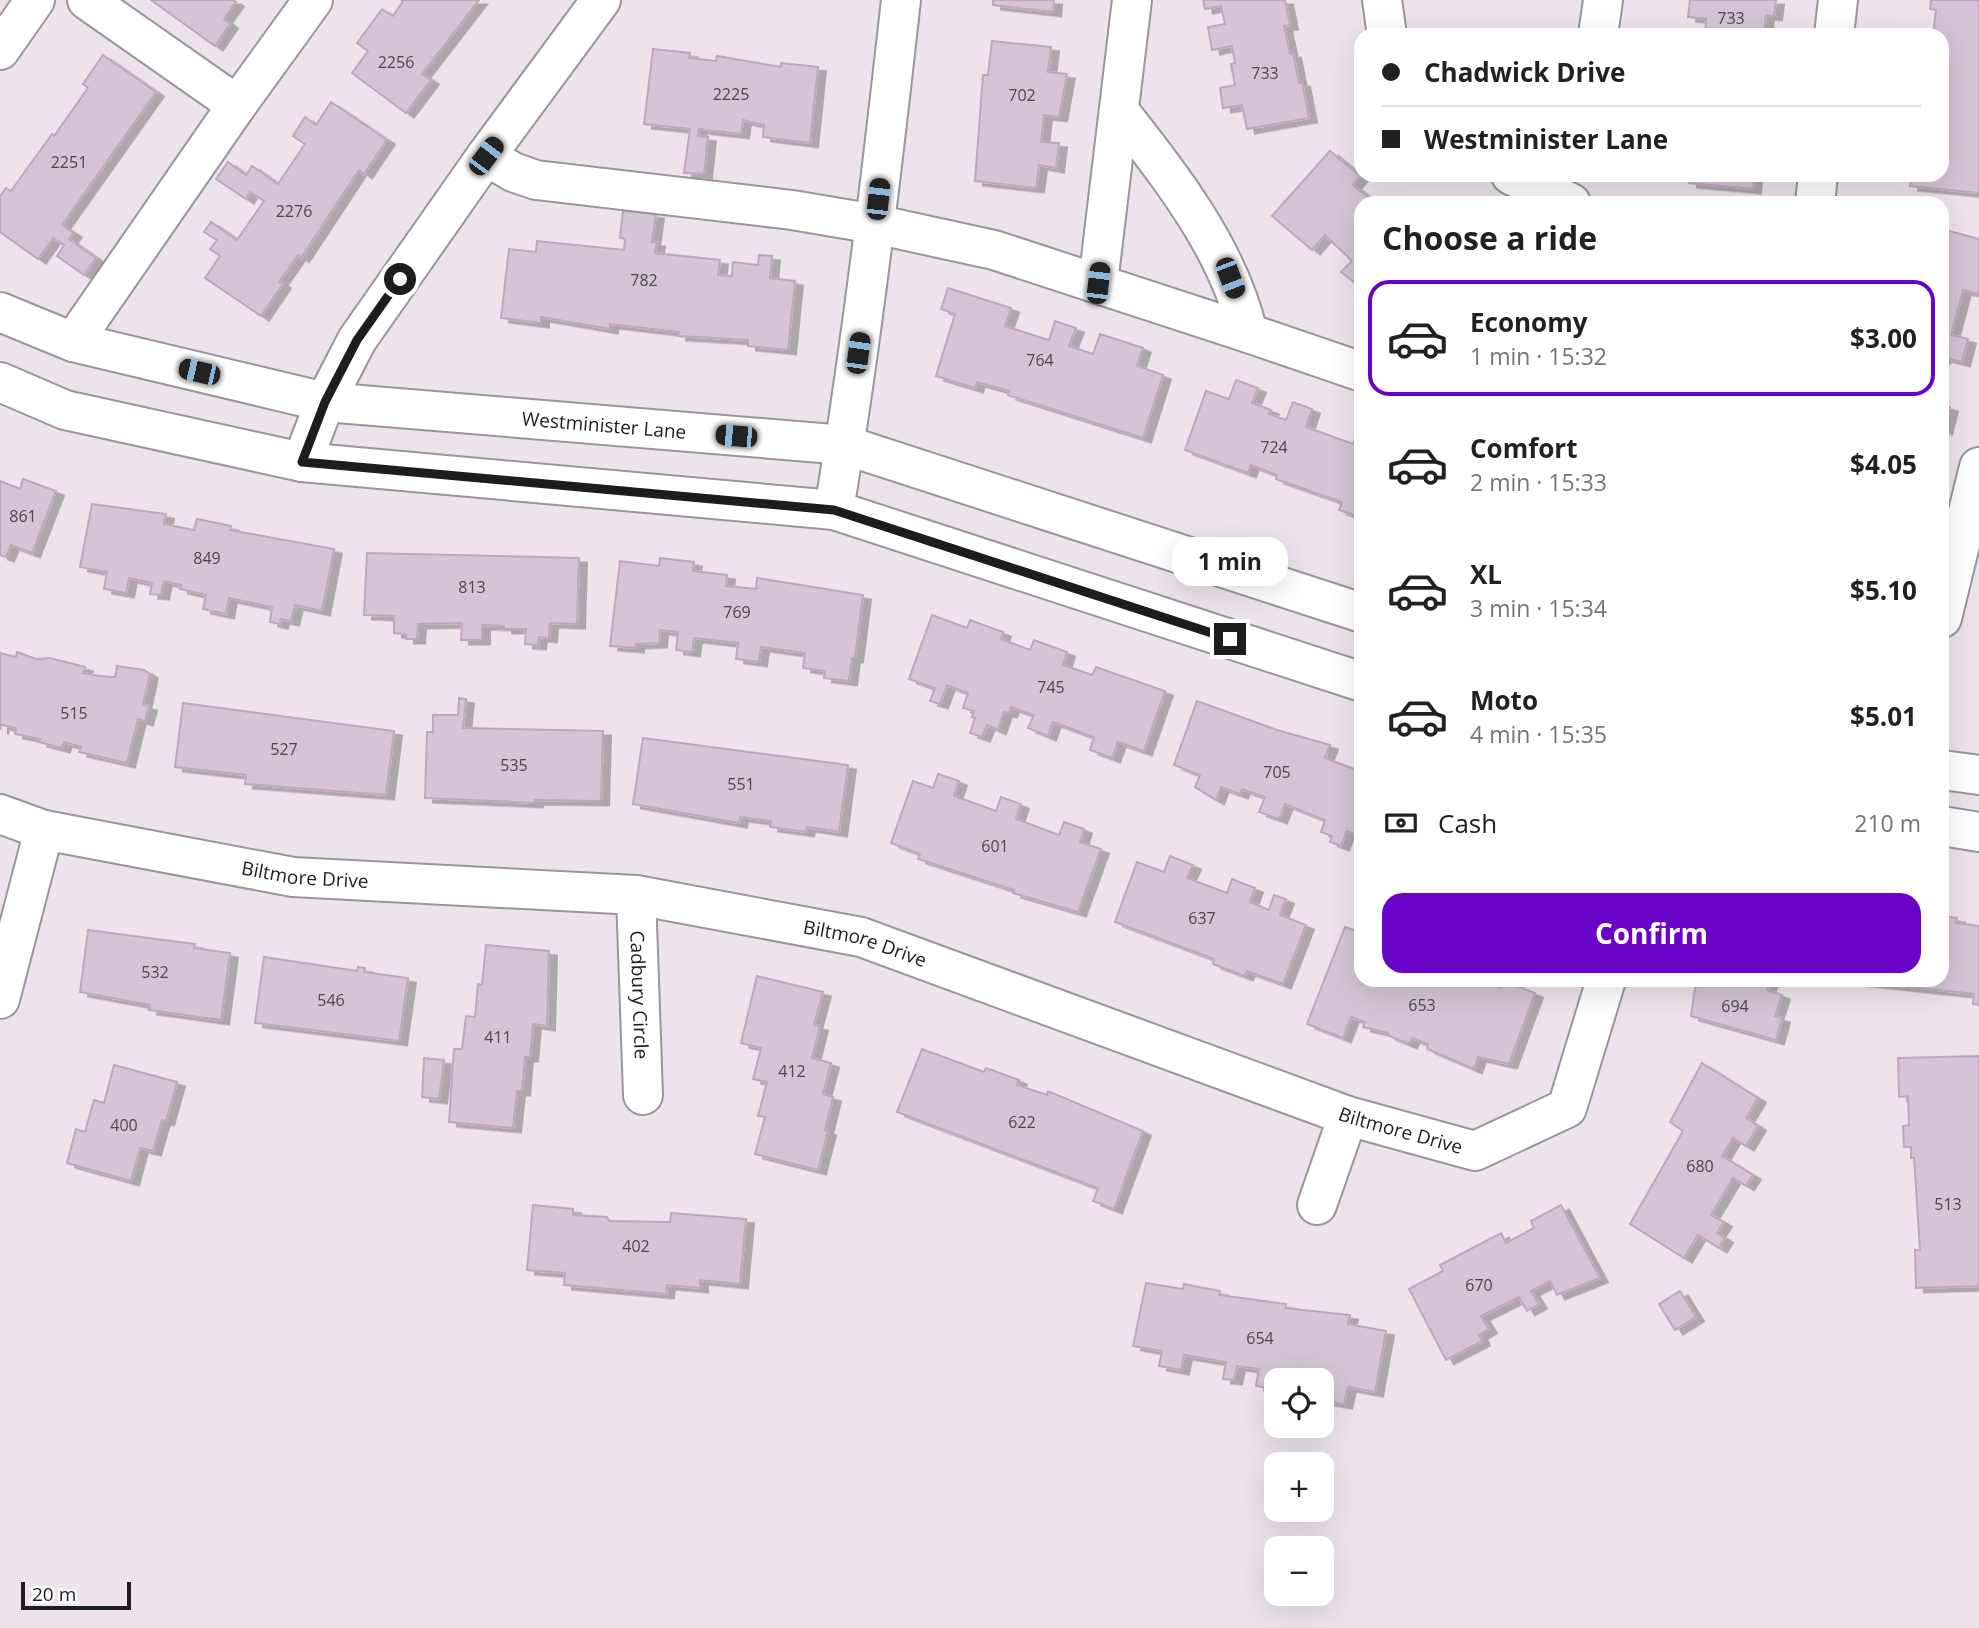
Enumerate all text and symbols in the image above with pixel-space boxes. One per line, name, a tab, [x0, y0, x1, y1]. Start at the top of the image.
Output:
house number: 733	[1717, 7, 1745, 29]
house number: 2256	[378, 51, 414, 73]
text: Chadwick Drive	[1424, 54, 1625, 90]
house number: 733	[1251, 62, 1279, 84]
house number: 2225	[713, 83, 749, 105]
house number: 702	[1008, 84, 1036, 106]
text: Westminister Lane	[1424, 121, 1668, 157]
car	[465, 133, 508, 179]
house number: 2251	[51, 151, 87, 173]
car	[866, 177, 891, 221]
house number: 2276	[276, 200, 312, 222]
text: Choose a ride	[1382, 216, 1597, 259]
car	[1213, 255, 1248, 301]
car	[1086, 261, 1111, 305]
route start	[384, 263, 416, 295]
house number: 782	[630, 269, 658, 291]
text: Economy	[1470, 304, 1588, 340]
icon: car	[1386, 307, 1449, 370]
text: $3.00	[1850, 320, 1917, 356]
car	[845, 331, 872, 375]
text: 1 min · 15:32	[1470, 340, 1607, 372]
house number: 764	[1026, 349, 1054, 371]
car	[177, 357, 222, 387]
street label: Westminister Lane	[521, 405, 687, 445]
car	[715, 424, 758, 448]
text: Comfort	[1470, 430, 1577, 466]
icon: car	[1386, 433, 1449, 496]
house number: 724	[1260, 436, 1288, 458]
text: $4.05	[1850, 446, 1917, 482]
text: 2 min · 15:33	[1470, 466, 1607, 498]
house number: 861	[9, 505, 37, 527]
callout: 1 min	[1172, 538, 1288, 586]
text: 1 min	[1198, 545, 1262, 577]
house number: 849	[193, 547, 221, 569]
text: XL	[1470, 556, 1502, 592]
icon: car	[1386, 559, 1449, 622]
text: $5.10	[1850, 572, 1917, 608]
house number: 813	[458, 576, 486, 598]
text: 3 min · 15:34	[1470, 592, 1607, 624]
house number: 769	[723, 601, 751, 623]
route end	[1214, 623, 1246, 655]
house number: 745	[1037, 676, 1065, 698]
text: Moto	[1470, 682, 1538, 718]
icon: car	[1386, 685, 1449, 748]
text: $5.01	[1850, 698, 1917, 734]
house number: 515	[60, 702, 88, 724]
text: 4 min · 15:35	[1470, 718, 1607, 750]
house number: 527	[270, 738, 298, 760]
house number: 535	[500, 754, 528, 776]
house number: 705	[1263, 761, 1291, 783]
house number: 551	[727, 773, 755, 795]
icon: cash	[1382, 804, 1420, 842]
text: Cash	[1438, 805, 1497, 841]
text: 210 m	[1854, 807, 1921, 839]
house number: 601	[981, 835, 1009, 857]
street label: Biltmore Drive	[239, 855, 369, 894]
button: Confirm	[1382, 893, 1921, 973]
house number: 637	[1188, 907, 1216, 929]
street label: Biltmore Drive	[801, 914, 930, 973]
street label: Cadbury Circle	[624, 930, 655, 1060]
house number: 532	[141, 961, 169, 983]
house number: 546	[317, 989, 345, 1011]
house number: 653	[1408, 994, 1436, 1016]
house number: 694	[1721, 995, 1749, 1017]
house number: 411	[484, 1026, 512, 1048]
house number: 412	[778, 1060, 806, 1082]
street label: Biltmore Drive	[1335, 1101, 1466, 1160]
house number: 622	[1008, 1111, 1036, 1133]
house number: 400	[110, 1114, 138, 1136]
house number: 680	[1686, 1155, 1714, 1177]
house number: 513	[1934, 1193, 1962, 1215]
house number: 402	[622, 1235, 650, 1257]
house number: 670	[1465, 1274, 1493, 1296]
house number: 654	[1246, 1327, 1274, 1349]
map controls	[1264, 1368, 1334, 1606]
button: locate	[1264, 1368, 1334, 1438]
button: +	[1264, 1452, 1334, 1522]
button: −	[1264, 1536, 1334, 1606]
scale bar	[21, 1579, 131, 1611]
text: 20 m	[32, 1581, 76, 1607]

